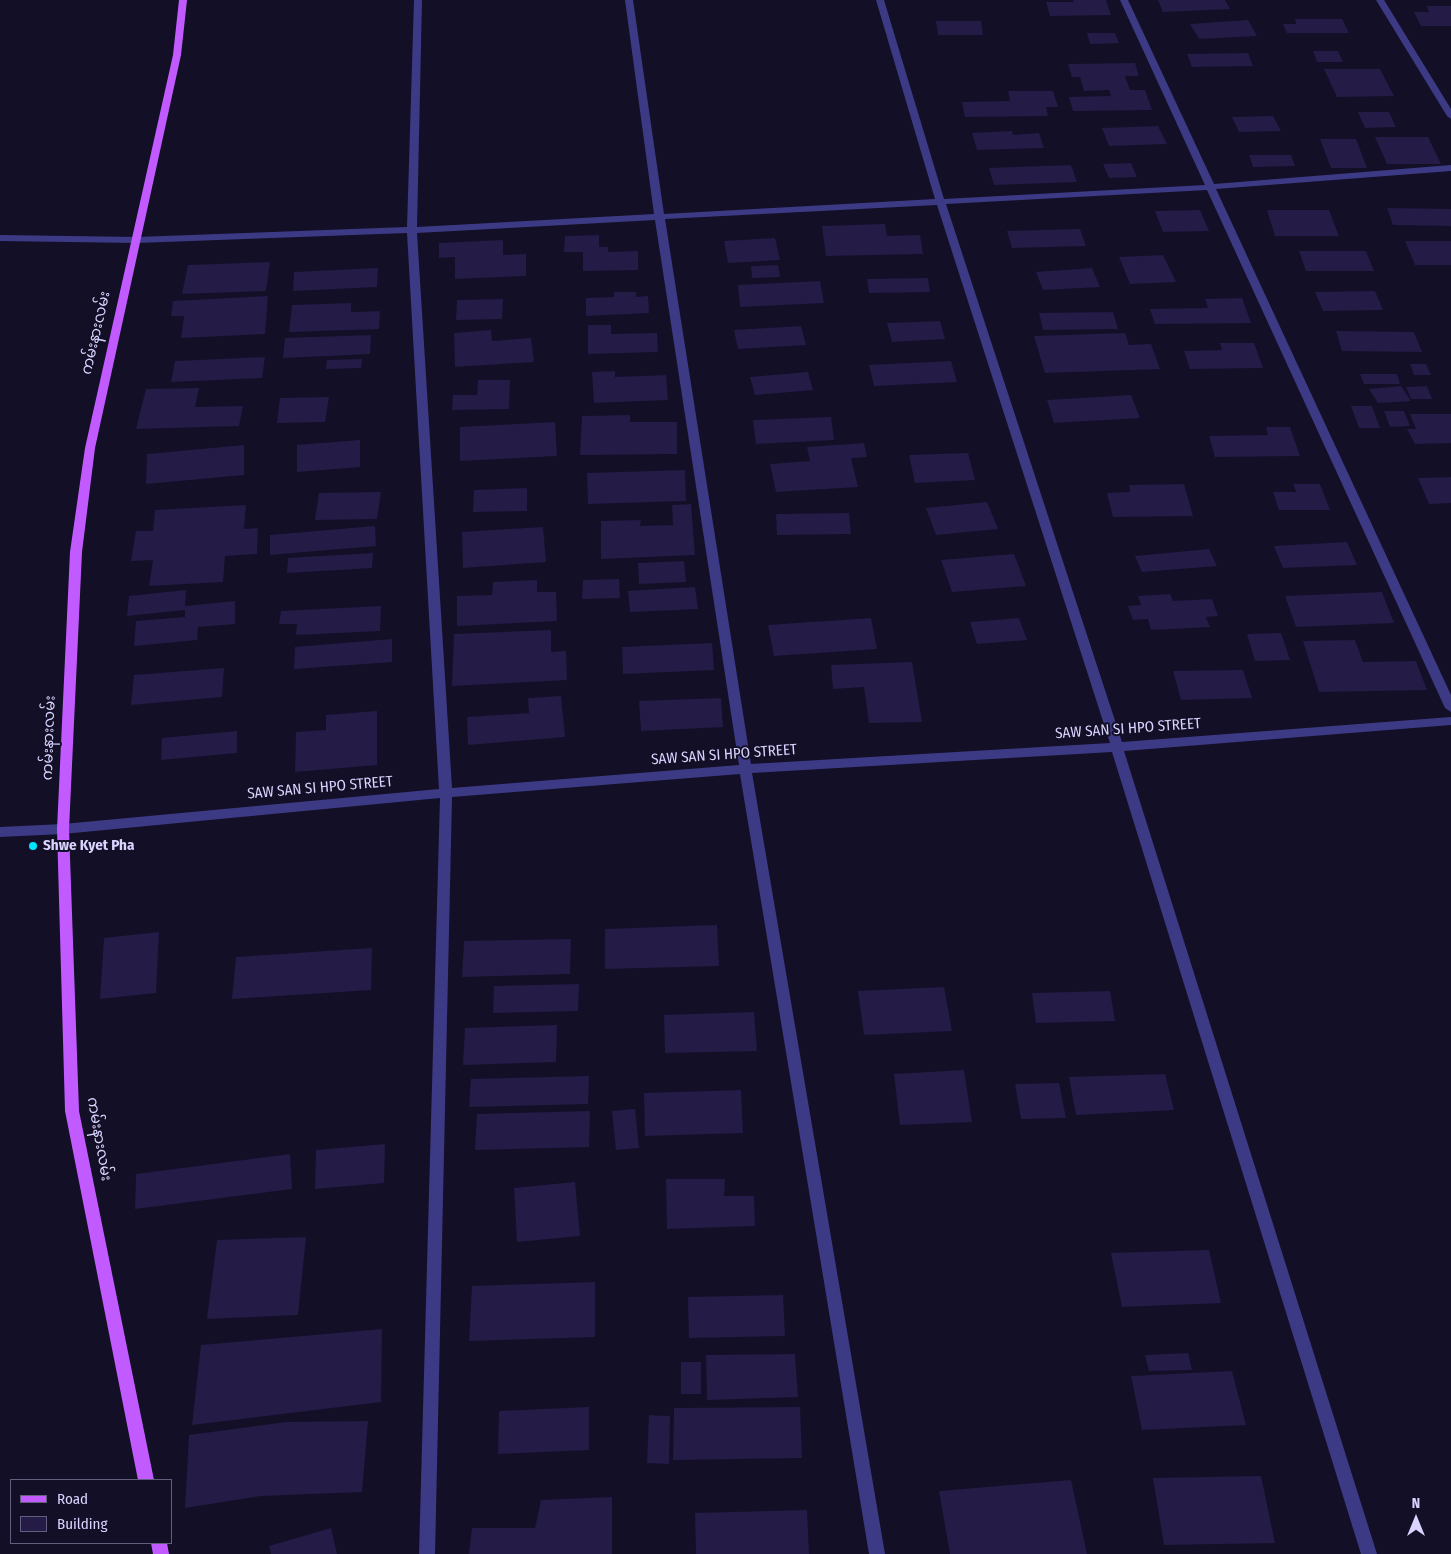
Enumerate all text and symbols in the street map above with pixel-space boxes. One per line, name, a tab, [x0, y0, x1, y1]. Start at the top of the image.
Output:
street label: ကမ်းနားလမ်း	[78, 290, 114, 376]
street label: ကမ်းနားလမ်း	[39, 695, 59, 781]
street label: SAW SAN SI HPO STREET	[1055, 715, 1201, 743]
street label: SAW SAN SI HPO STREET	[651, 741, 797, 769]
street label: SAW SAN SI HPO STREET	[247, 773, 393, 803]
place label: Shwe Kyet Pha	[43, 837, 134, 855]
marker: Shwe Kyet Pha	[27, 840, 39, 852]
street label: ကမ်းနားလမ်း	[83, 1096, 115, 1182]
legend	[10, 1479, 172, 1544]
text: Road	[57, 1490, 88, 1508]
north arrow	[1391, 1494, 1441, 1544]
text: N	[1412, 1495, 1420, 1512]
text: Building	[57, 1515, 108, 1533]

